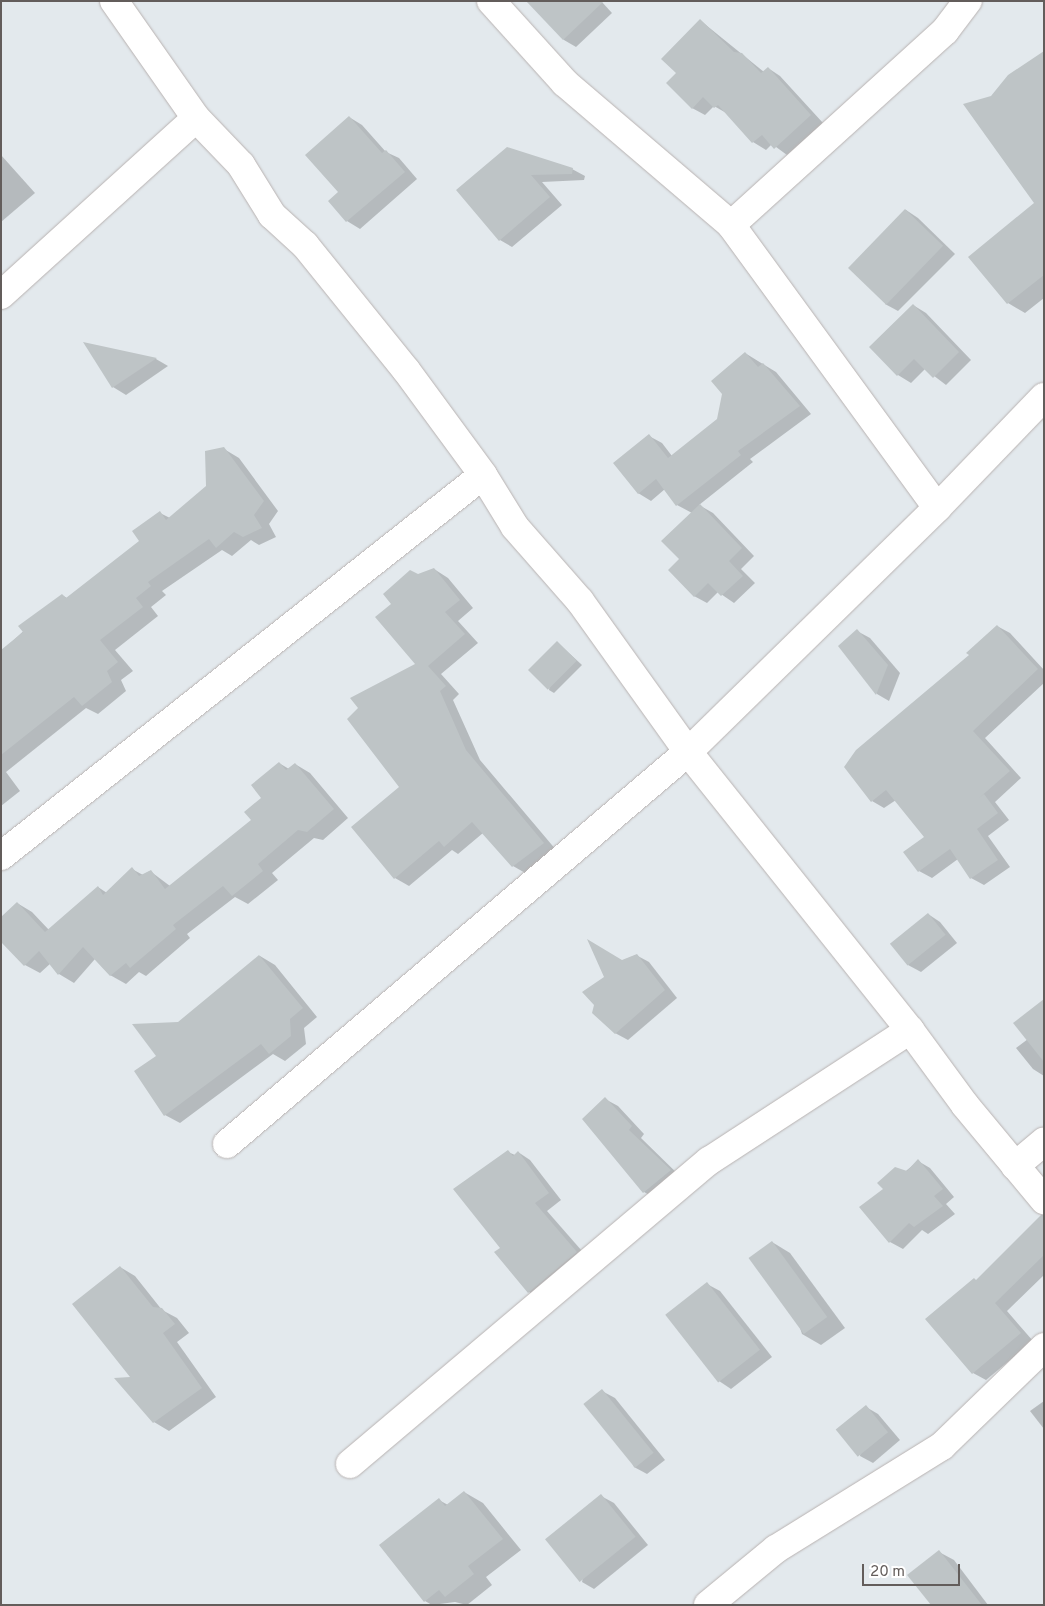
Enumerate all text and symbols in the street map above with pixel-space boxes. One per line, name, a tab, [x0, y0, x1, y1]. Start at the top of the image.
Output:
scale bar	[865, 1554, 962, 1586]
text: 20 m	[870, 1563, 905, 1582]

